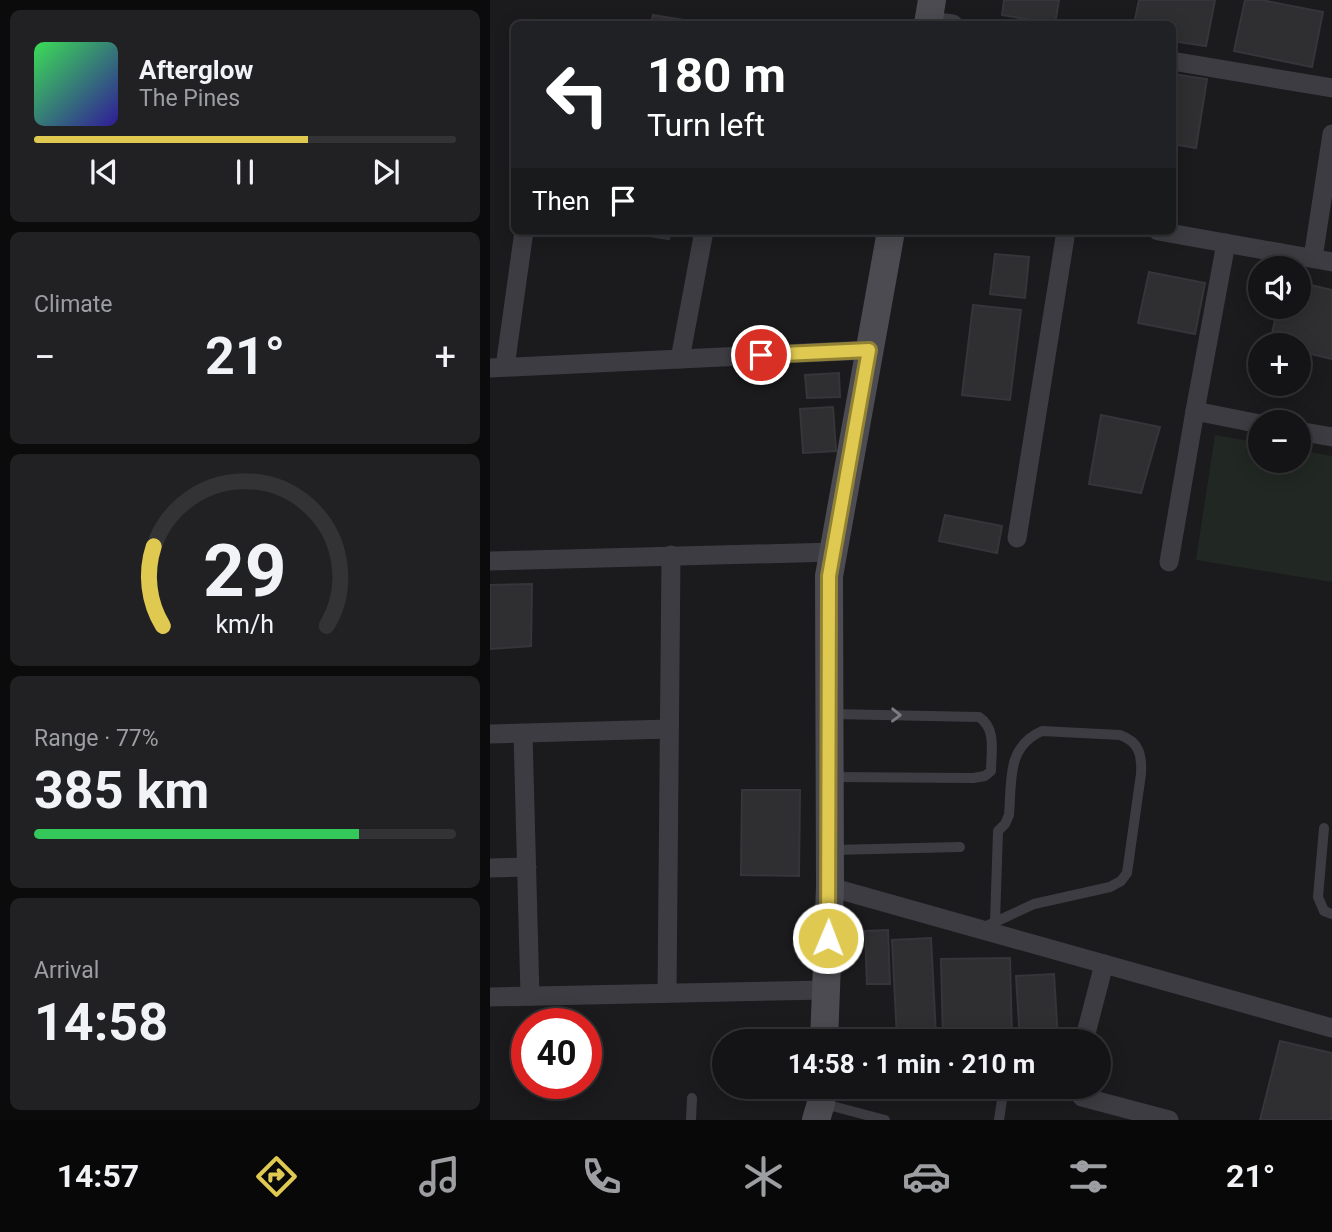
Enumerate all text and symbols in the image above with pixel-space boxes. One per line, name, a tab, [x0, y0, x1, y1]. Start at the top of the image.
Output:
text: 180 m	[647, 47, 786, 104]
icon: left	[532, 49, 623, 140]
text: Afterglow	[139, 55, 253, 85]
text: The Pines	[139, 85, 240, 112]
text: Turn left	[647, 106, 765, 144]
icon: previous	[85, 153, 123, 191]
icon: pause	[226, 153, 264, 191]
icon: next	[367, 153, 405, 191]
icon: arrive	[604, 182, 642, 220]
text: Then	[532, 186, 590, 216]
map controls	[1248, 256, 1311, 473]
button: sound	[1248, 256, 1311, 319]
text: Climate	[34, 291, 113, 318]
pin	[731, 325, 791, 385]
text: 21°	[205, 326, 285, 387]
button: +	[1248, 333, 1311, 396]
text: −	[34, 335, 56, 379]
text: +	[434, 335, 456, 379]
icon: arrive	[742, 336, 780, 374]
button: −	[1248, 410, 1311, 473]
text: 29	[203, 528, 287, 614]
text: km/h	[216, 610, 274, 639]
one-way arrow	[891, 708, 902, 723]
text: Range · 77%	[34, 725, 159, 752]
text: 385 km	[34, 760, 209, 821]
position arrow	[791, 901, 865, 975]
text: Arrival	[34, 957, 99, 984]
text: 14:58	[34, 992, 168, 1053]
speed limit sign: 40	[511, 1008, 602, 1099]
text: 14:58 · 1 min · 210 m	[788, 1049, 1035, 1079]
icon: directions	[252, 1152, 301, 1201]
icon: music	[415, 1152, 464, 1201]
icon: phone	[577, 1152, 626, 1201]
icon: climate	[739, 1152, 788, 1201]
icon: car	[902, 1152, 951, 1201]
icon: filters	[1064, 1152, 1113, 1201]
text: 14:57	[57, 1157, 139, 1195]
text: 21°	[1226, 1157, 1275, 1195]

